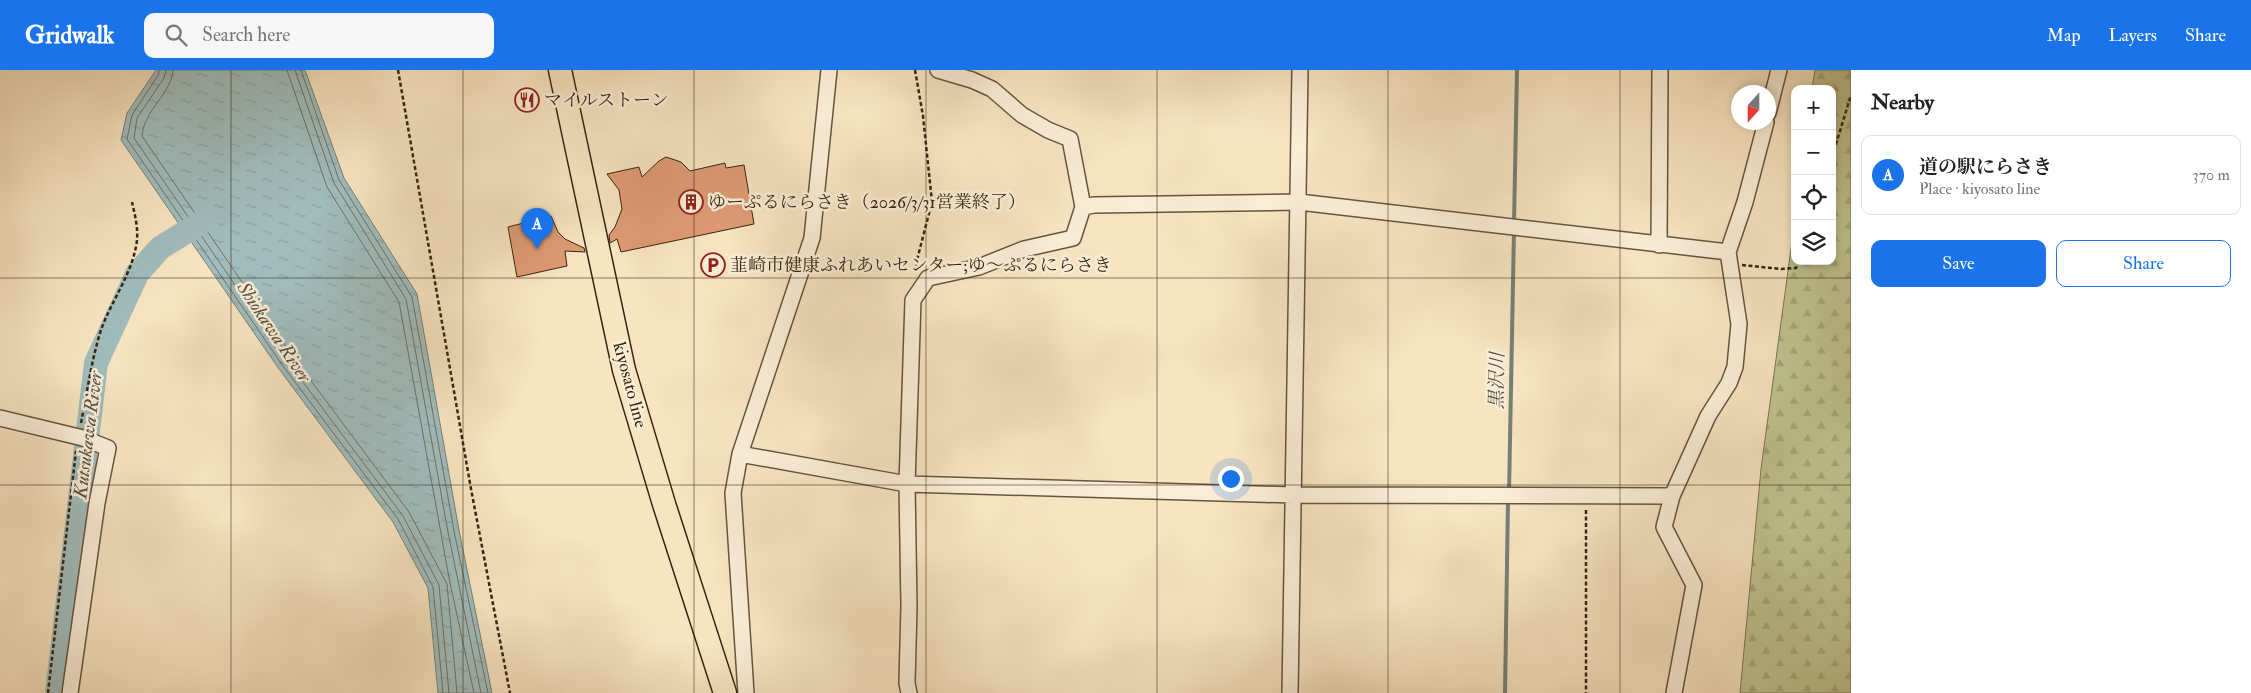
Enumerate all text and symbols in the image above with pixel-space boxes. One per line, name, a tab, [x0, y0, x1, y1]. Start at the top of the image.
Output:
search box	[144, 13, 494, 58]
text: Gridwalk	[25, 20, 114, 51]
icon: search	[162, 21, 190, 49]
text: Search here	[202, 23, 290, 47]
text: Map	[2047, 24, 2081, 47]
text: Layers	[2109, 24, 2157, 47]
text: Share	[2185, 24, 2226, 47]
north arrow	[1731, 85, 1776, 130]
map controls	[1791, 85, 1836, 265]
button: +	[1791, 85, 1836, 130]
restaurant icon: マイルストーン	[514, 87, 540, 113]
place label: マイルストーン	[544, 89, 669, 112]
text: Nearby	[1871, 89, 1934, 116]
button: −	[1791, 130, 1836, 175]
text: 道の駅にらさき	[1919, 155, 2052, 179]
text: A	[1883, 165, 1893, 185]
text: 370 m	[2193, 165, 2230, 185]
button: locate	[1791, 175, 1836, 220]
text: Place · kiyosato line	[1919, 179, 2040, 199]
building icon: ゆーぷるにらさき（2026/3/31営業終了）	[678, 189, 704, 215]
place label: ゆーぷるにらさき（2026/3/31営業終了）	[708, 191, 1026, 214]
pin: A	[521, 208, 553, 249]
button: layers	[1791, 220, 1836, 265]
button: Save	[1871, 240, 2046, 287]
button: Share	[2056, 240, 2231, 287]
parking icon: 韮崎市健康ふれあいセンター;ゆ～ぷるにらさき	[700, 252, 726, 278]
place label: 韮崎市健康ふれあいセンター;ゆ～ぷるにらさき	[730, 254, 1112, 277]
water label: Shiokawa River	[231, 276, 317, 388]
street label: kiyosato line	[608, 340, 653, 431]
water label: 黒沢川	[1485, 350, 1510, 410]
water label: Kutsukawa River	[68, 369, 108, 501]
your location	[1218, 466, 1244, 492]

